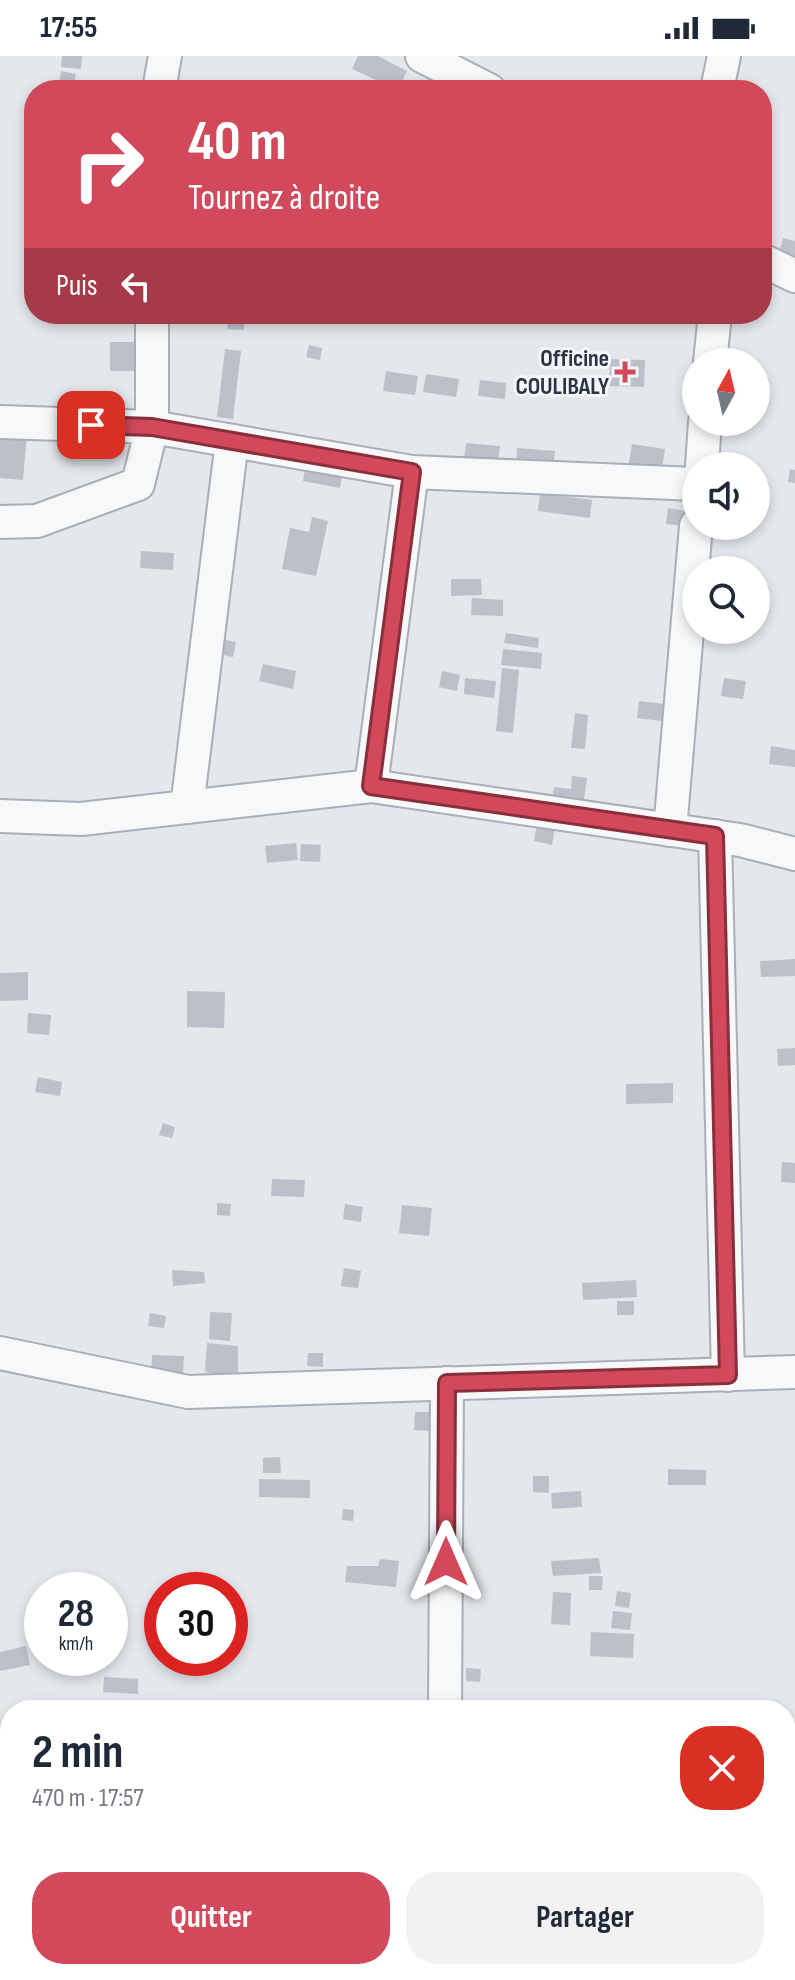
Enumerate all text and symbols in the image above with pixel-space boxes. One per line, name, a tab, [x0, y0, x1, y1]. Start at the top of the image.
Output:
text: 17:55	[40, 10, 98, 46]
text: 40 m	[188, 109, 287, 176]
icon: right	[56, 112, 160, 216]
text: Tournez à droite	[188, 177, 380, 220]
icon: left	[114, 264, 158, 308]
text: Puis	[56, 268, 98, 304]
place label: Officine COULIBALY	[515, 344, 609, 401]
north arrow	[682, 348, 770, 436]
map controls	[682, 348, 770, 644]
marker: Officine COULIBALY	[616, 363, 634, 381]
pin	[57, 391, 125, 459]
icon: arrive	[69, 403, 113, 447]
button: sound	[682, 452, 770, 540]
button: search	[682, 556, 770, 644]
position arrow	[404, 1520, 488, 1604]
speed limit sign: 30	[144, 1572, 248, 1676]
text: 28	[58, 1590, 94, 1638]
text: km/h	[59, 1632, 93, 1656]
text: 2 min	[32, 1724, 123, 1781]
button: close	[680, 1726, 764, 1810]
text: 470 m · 17:57	[32, 1783, 144, 1814]
button: Quitter	[32, 1872, 390, 1964]
button: Partager	[406, 1872, 764, 1964]

